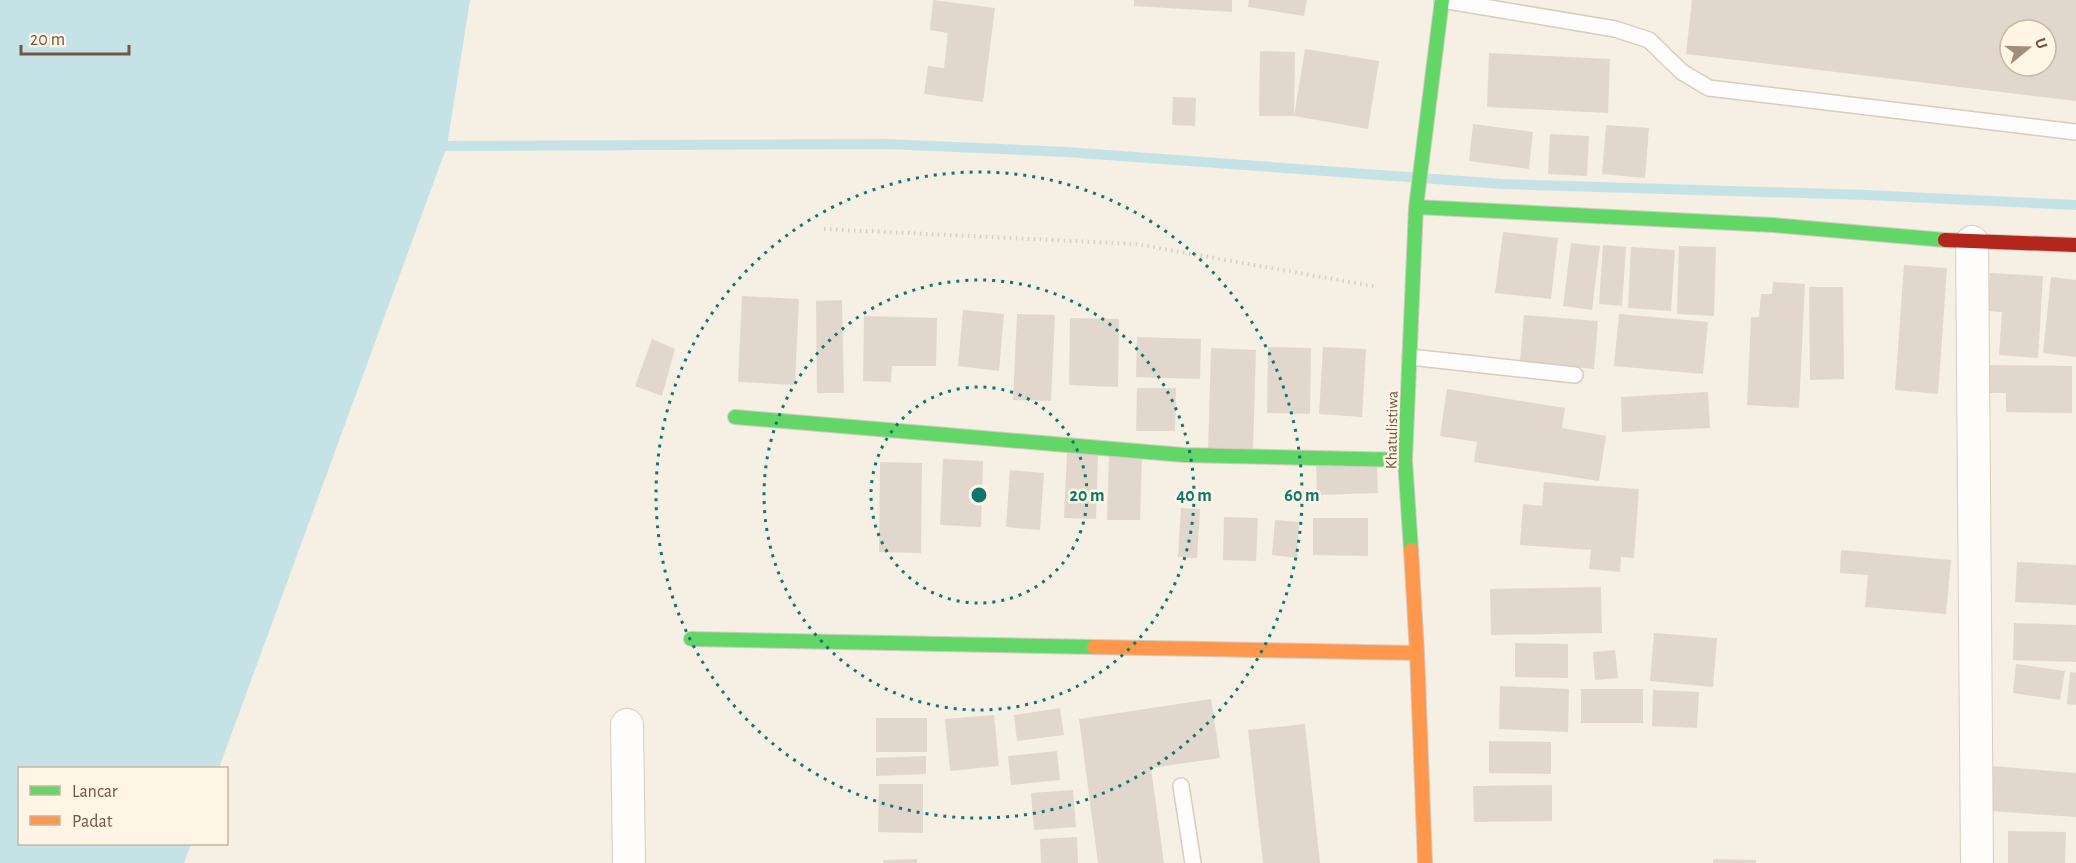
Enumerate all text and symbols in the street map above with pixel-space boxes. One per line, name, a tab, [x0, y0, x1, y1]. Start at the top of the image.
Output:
scale bar	[21, 18, 129, 56]
north arrow	[1998, 18, 2058, 78]
text: 20 m	[30, 31, 65, 49]
text: U	[2032, 36, 2050, 51]
street label: Khatulistiwa	[1383, 391, 1401, 469]
centre of rings	[969, 485, 989, 505]
text: 20 m	[1069, 487, 1105, 505]
text: 40 m	[1176, 487, 1212, 505]
text: 60 m	[1284, 487, 1320, 505]
legend	[18, 767, 228, 845]
text: Lancar	[72, 783, 118, 801]
text: Padat	[72, 813, 113, 831]

